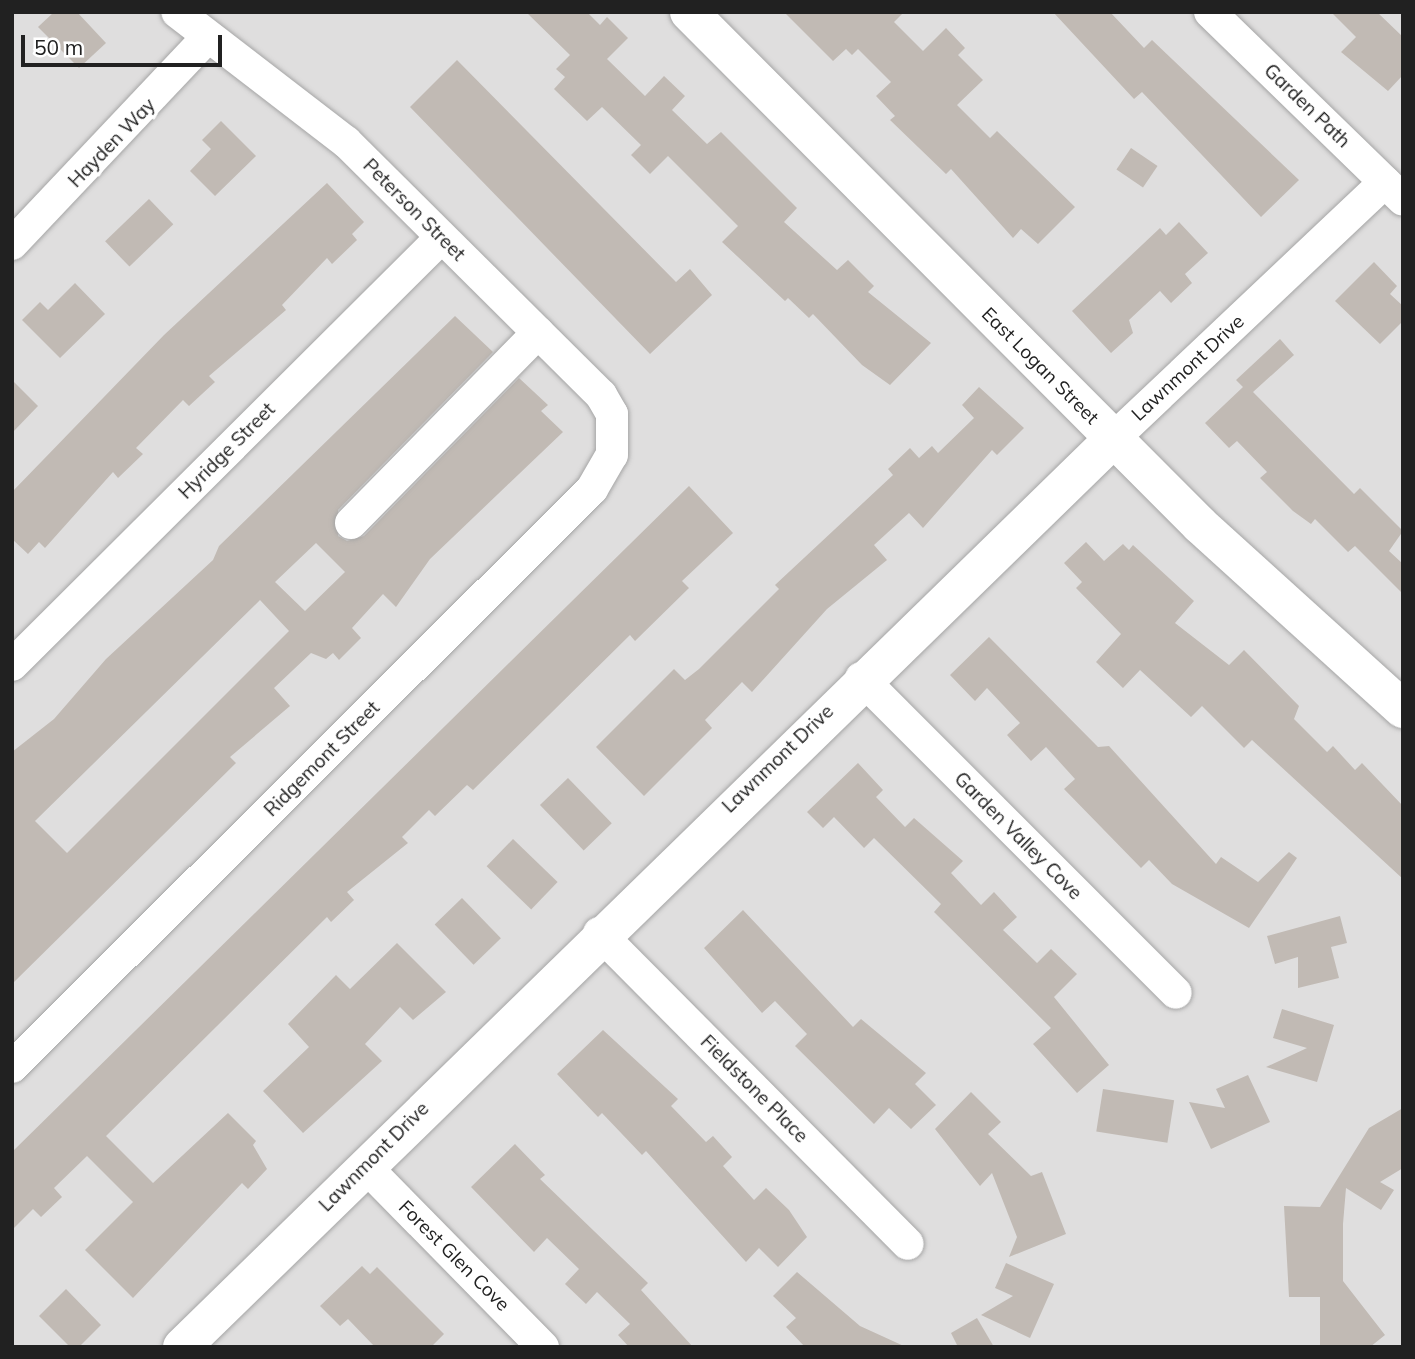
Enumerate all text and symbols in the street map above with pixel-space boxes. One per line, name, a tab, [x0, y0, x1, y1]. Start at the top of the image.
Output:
scale bar	[24, 21, 226, 65]
text: 50 m	[34, 34, 83, 60]
street label: Garden Path	[1259, 59, 1355, 153]
street label: Hayden Way	[64, 94, 160, 192]
street label: Peterson Street	[358, 154, 470, 266]
street label: East Logan Street	[977, 303, 1103, 429]
street label: Lawnmont Drive	[1127, 310, 1249, 426]
street label: Hyridge Street	[174, 398, 280, 504]
street label: Ridgemont Street	[260, 697, 384, 821]
street label: Lawnmont Drive	[718, 700, 838, 818]
street label: Garden Valley Cove	[949, 767, 1087, 905]
street label: Fieldstone Place	[696, 1031, 812, 1147]
street label: Lawnmont Drive	[315, 1098, 433, 1216]
street label: Forest Glen Cove	[394, 1196, 514, 1316]

